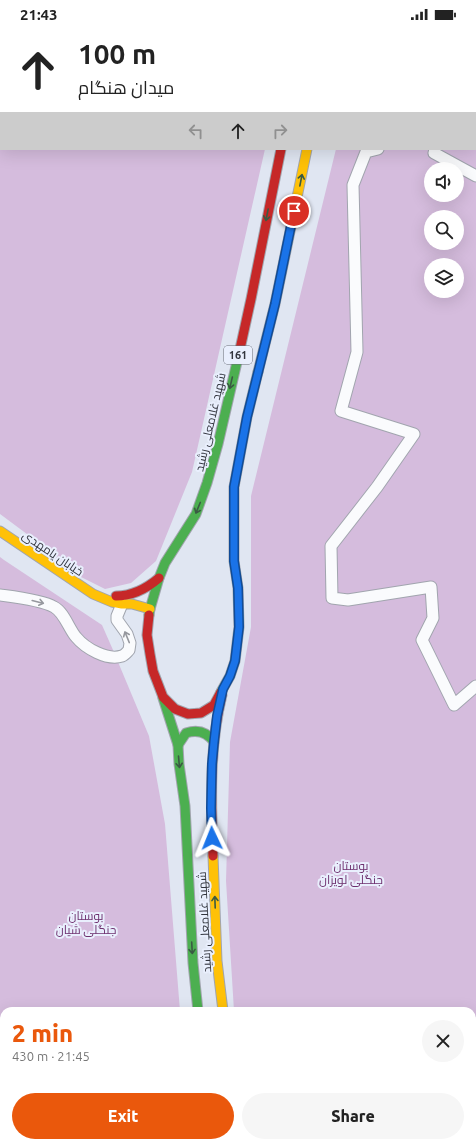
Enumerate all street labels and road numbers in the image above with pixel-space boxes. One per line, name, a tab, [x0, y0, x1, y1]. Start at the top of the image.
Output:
road number: 161	[224, 346, 252, 364]
street label: شهید غلامعلی رشید	[192, 371, 229, 473]
street label: خیابان یامهدی	[19, 528, 86, 579]
street label: شهید غلامعلی رشید	[195, 871, 214, 973]

